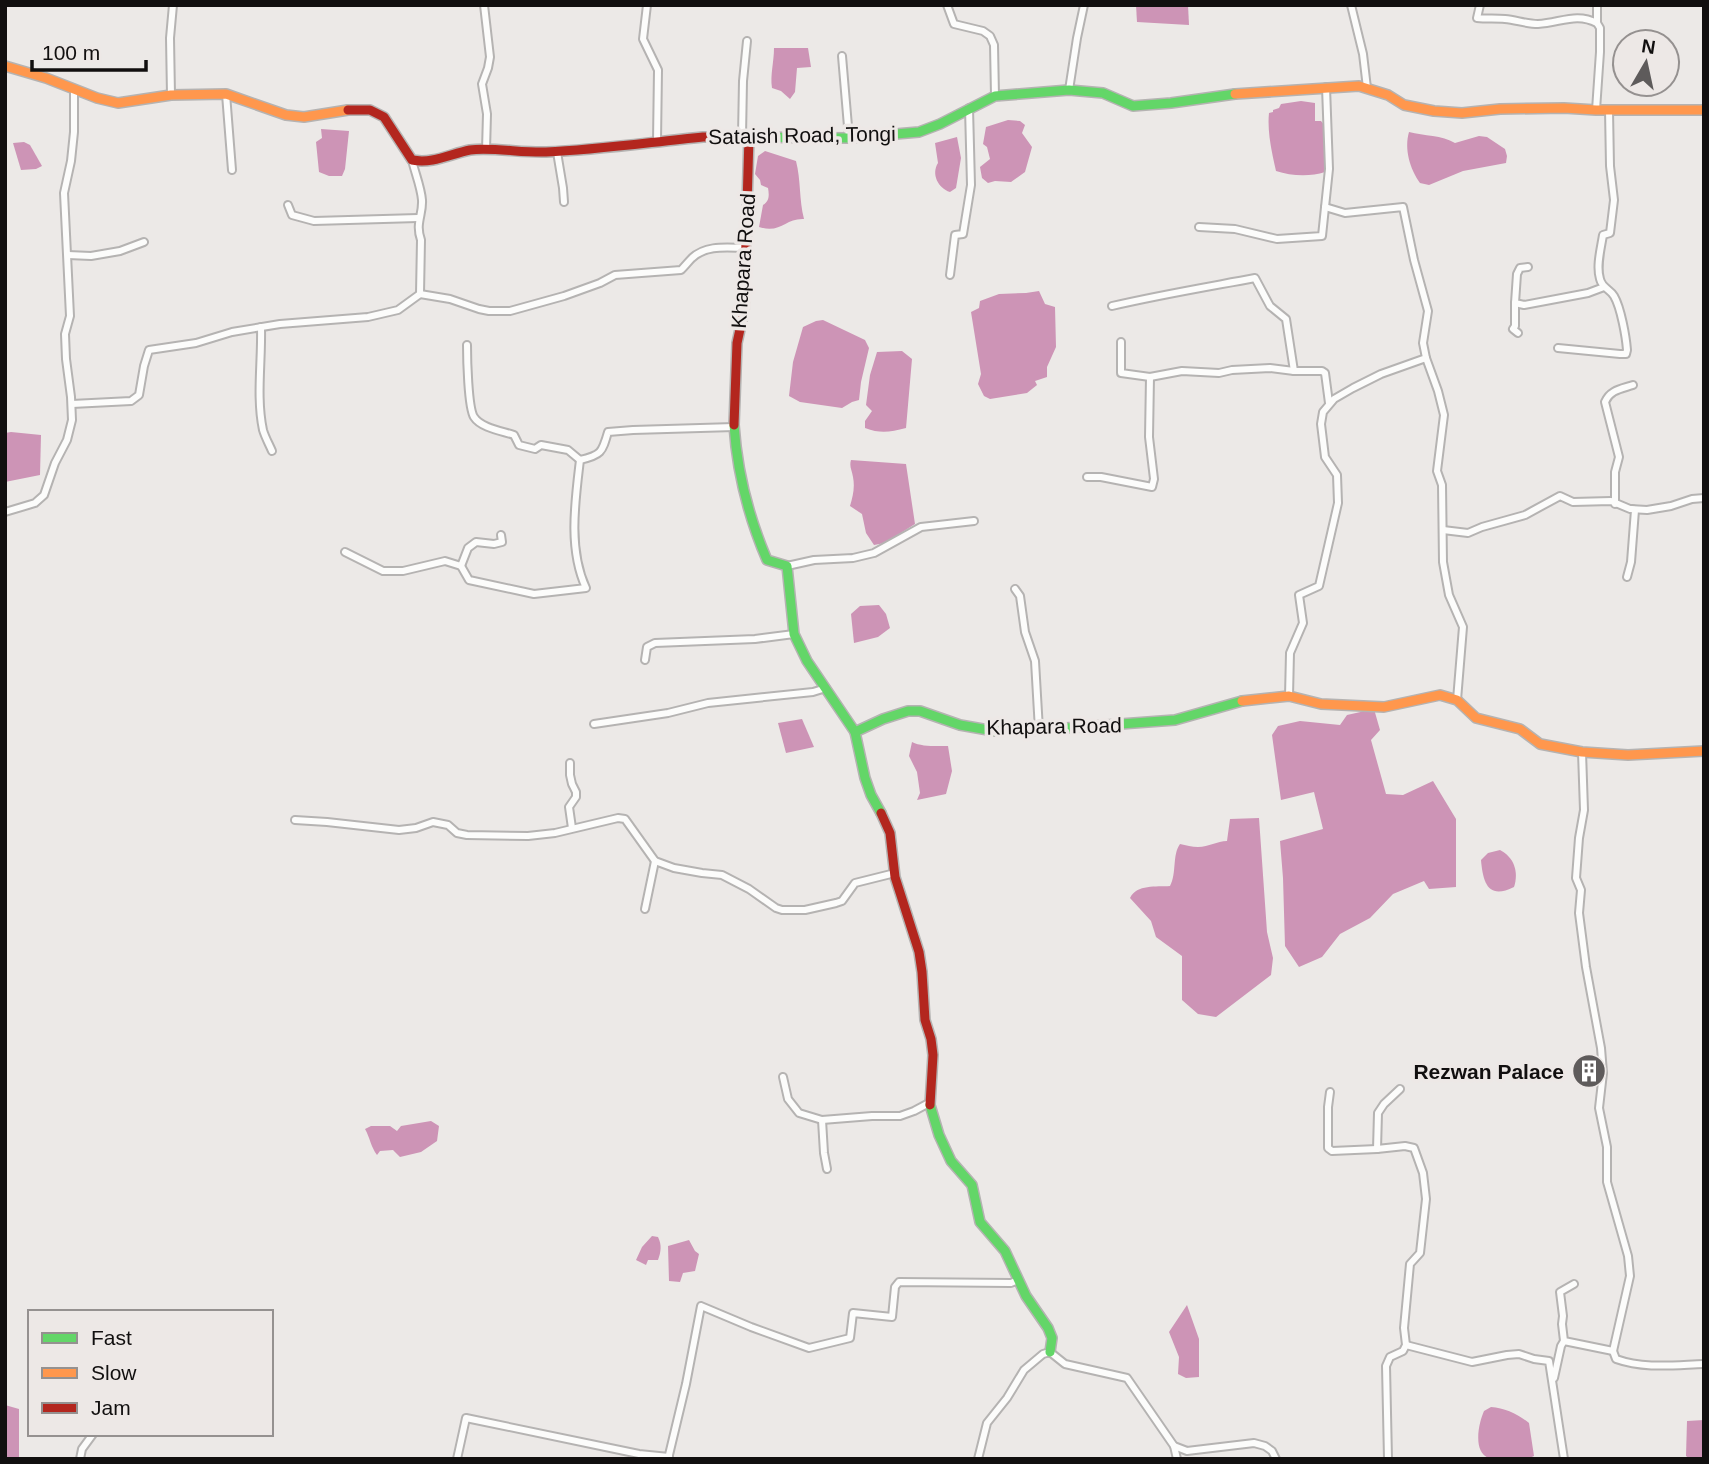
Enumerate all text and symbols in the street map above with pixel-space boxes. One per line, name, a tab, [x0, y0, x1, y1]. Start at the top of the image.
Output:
scale bar	[32, 28, 145, 72]
north arrow	[1611, 28, 1681, 98]
text: N	[1640, 35, 1657, 58]
text: 100 m	[42, 41, 100, 64]
street label: Sataish Road, Tongi	[708, 122, 896, 148]
street label: Khapara Road	[727, 193, 759, 329]
street label: Khapara Road	[986, 713, 1122, 739]
building icon: Rezwan Palace	[1570, 1052, 1608, 1090]
place label: Rezwan Palace	[1413, 1060, 1564, 1083]
legend	[28, 1310, 273, 1436]
text: Fast	[91, 1326, 132, 1349]
text: Slow	[91, 1361, 137, 1384]
text: Jam	[91, 1396, 131, 1419]

